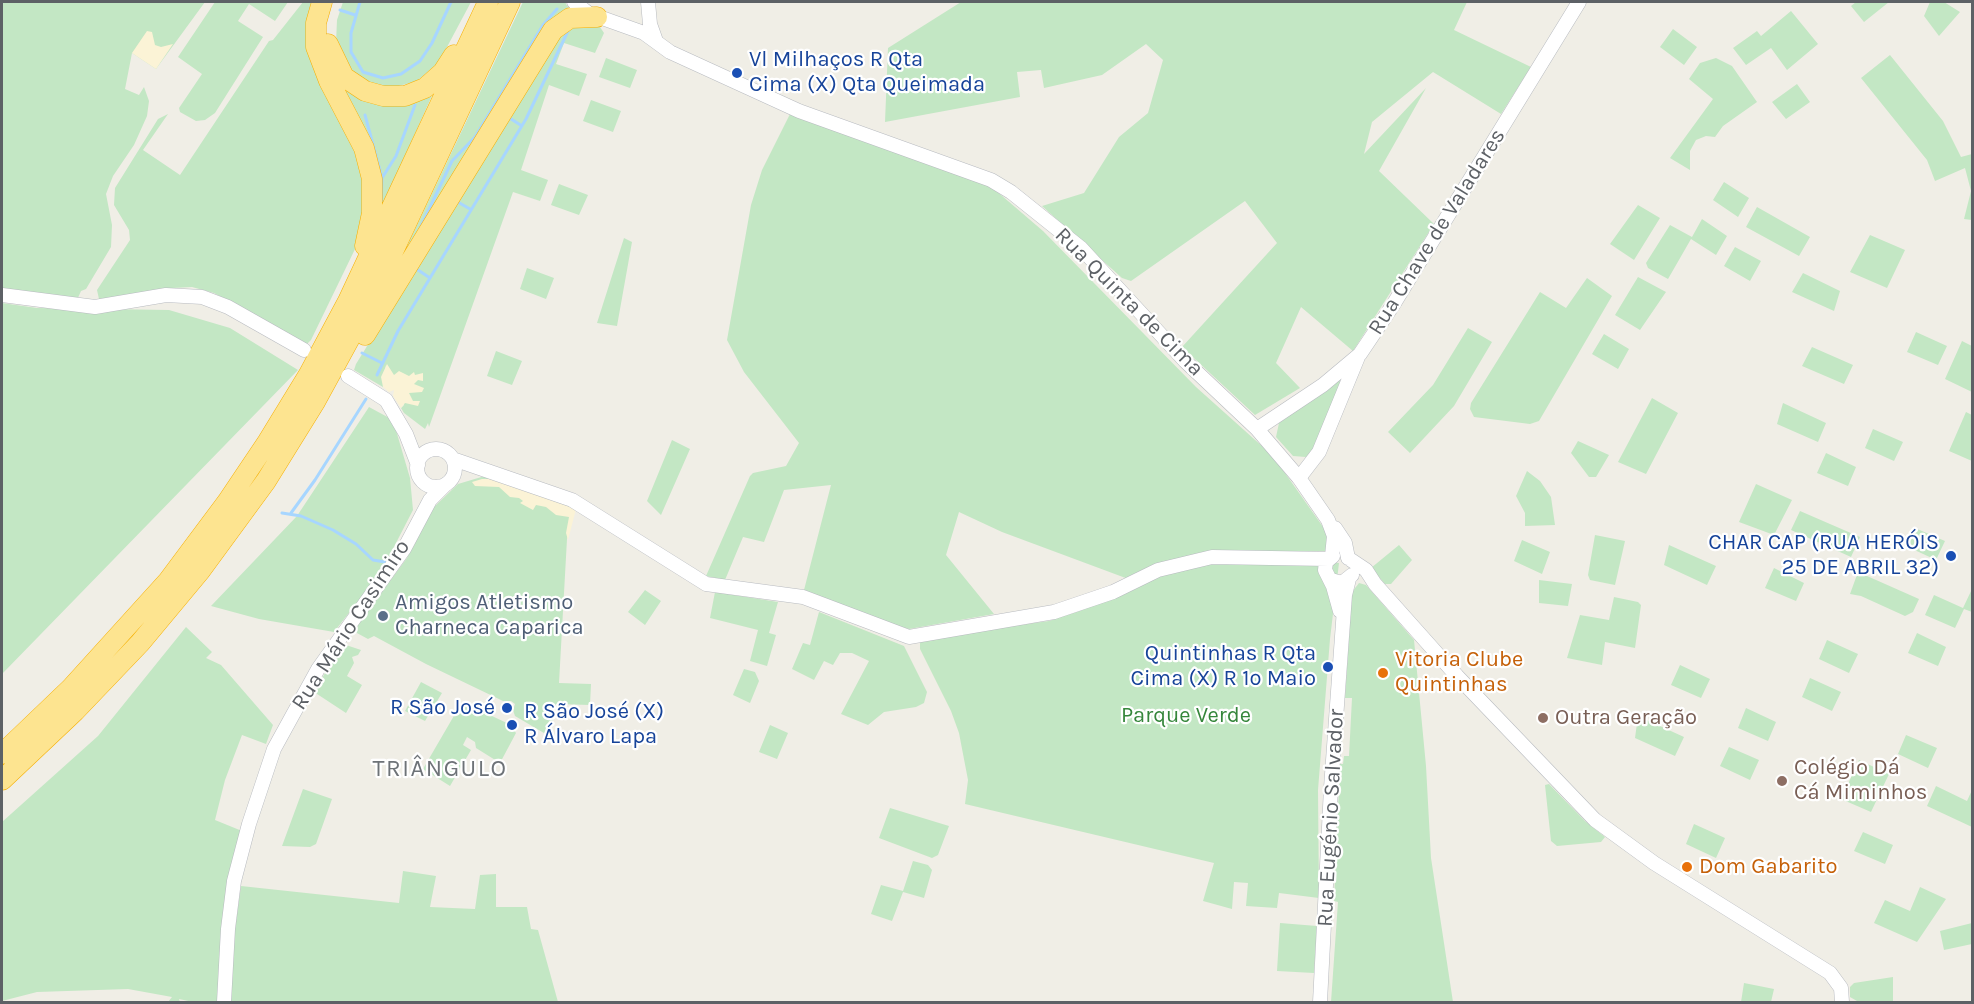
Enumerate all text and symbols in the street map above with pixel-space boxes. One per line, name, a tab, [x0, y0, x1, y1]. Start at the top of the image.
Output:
place label: Vl Milhaços R Qta Cima (X) Qta Queimada	[749, 47, 985, 98]
marker: Vl Milhaços R Qta Cima (X) Qta Queimada	[730, 66, 744, 80]
street label: Rua Chave de Valadares	[1363, 124, 1511, 340]
street label: Rua Quinta de Cima	[1049, 222, 1209, 382]
place label: CHAR CAP (RUA HERÓIS 25 DE ABRIL 32)	[1708, 530, 1939, 582]
street label: Rua Mário Casimiro	[286, 535, 416, 715]
marker: CHAR CAP (RUA HERÓIS 25 DE ABRIL 32)	[1944, 549, 1958, 563]
place label: Amigos Atletismo Charneca Caparica	[395, 590, 584, 642]
marker: Amigos Atletismo Charneca Caparica	[376, 609, 390, 623]
place label: Quintinhas R Qta Cima (X) R 1º Maio	[1131, 641, 1316, 692]
place label: Vitoria Clube Quintinhas	[1395, 647, 1523, 698]
marker: Quintinhas R Qta Cima (X) R 1º Maio	[1321, 660, 1335, 674]
marker: Vitoria Clube Quintinhas	[1376, 666, 1390, 680]
place label: R São José	[390, 695, 495, 721]
place label: R São José (X) R Álvaro Lapa	[524, 699, 664, 750]
marker: R São José	[500, 701, 514, 715]
park label: Parque Verde	[1121, 703, 1251, 729]
place label: Outra Geração	[1555, 705, 1697, 731]
street label: Rua Eugénio Salvador	[1312, 708, 1350, 928]
marker: Outra Geração	[1536, 711, 1550, 725]
marker: R São José (X) R Álvaro Lapa	[505, 718, 519, 732]
district label: TRIÂNGULO	[373, 755, 507, 783]
place label: Colégio Dá Cá Miminhos	[1794, 755, 1927, 806]
marker: Colégio Dá Cá Miminhos	[1775, 774, 1789, 788]
place label: Dom Gabarito	[1699, 854, 1838, 880]
marker: Dom Gabarito	[1680, 860, 1694, 874]

